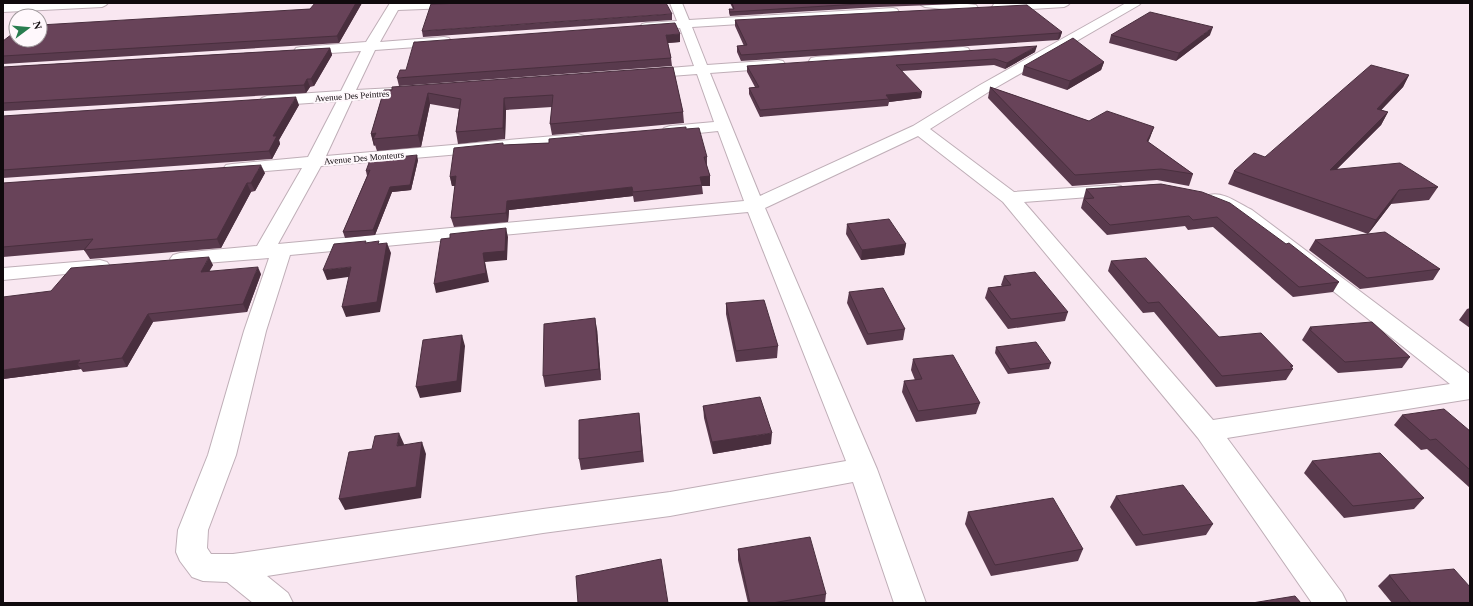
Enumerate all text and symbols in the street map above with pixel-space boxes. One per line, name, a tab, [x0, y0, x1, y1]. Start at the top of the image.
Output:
north arrow	[8, 8, 48, 48]
text: N	[31, 20, 44, 31]
street label: Avenue Des Peintres	[314, 88, 390, 104]
street label: Avenue Des Monteurs	[324, 149, 405, 166]

